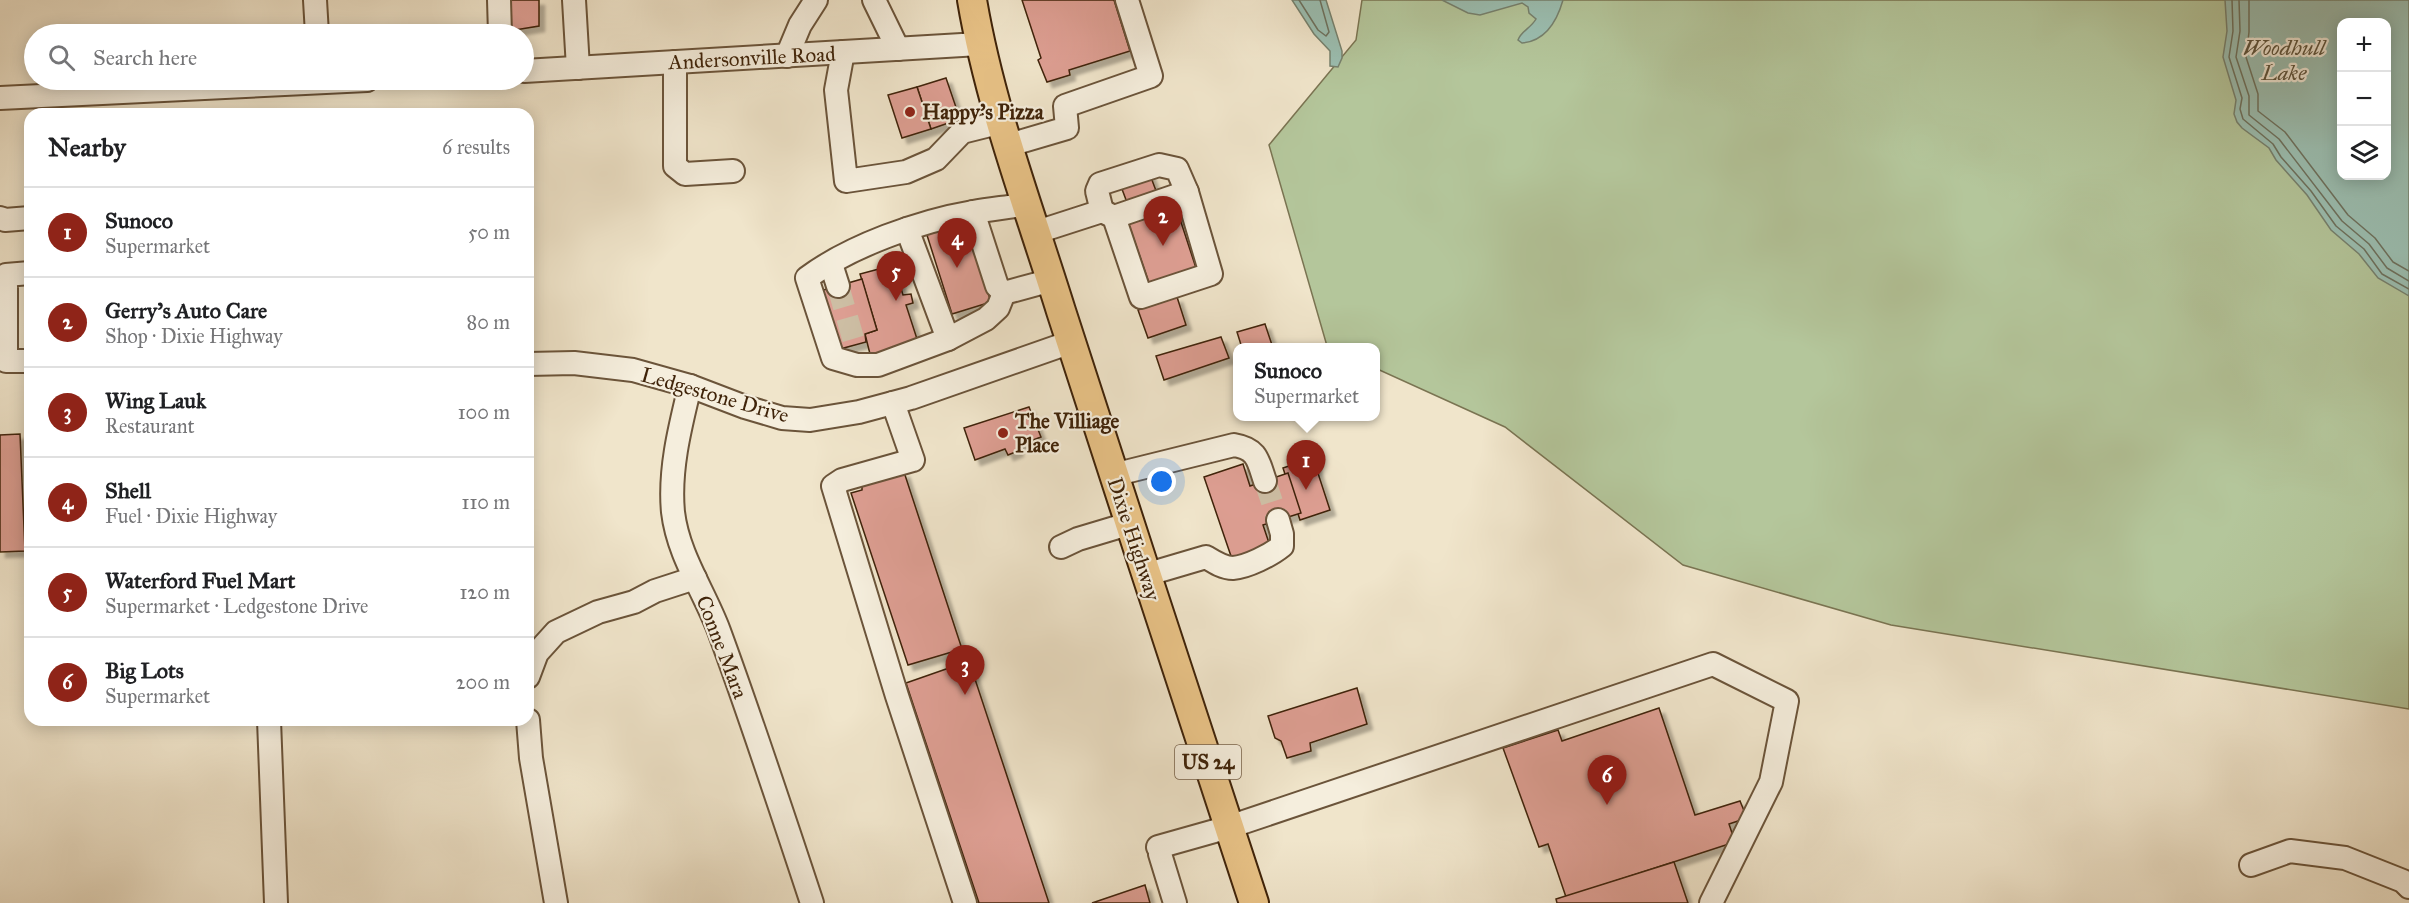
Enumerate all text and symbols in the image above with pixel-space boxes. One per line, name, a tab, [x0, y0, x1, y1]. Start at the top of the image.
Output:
map controls	[2337, 18, 2391, 180]
button: +	[2337, 18, 2391, 72]
search box	[24, 24, 534, 90]
water label: Woodhull Lake	[2243, 34, 2327, 86]
icon: search	[45, 41, 78, 74]
street label: Andersonville Road	[667, 41, 837, 75]
text: Search here	[93, 44, 197, 71]
button: −	[2337, 72, 2391, 126]
place label: Happy's Pizza	[922, 99, 1045, 125]
marker: Happy's Pizza	[903, 105, 917, 119]
button: layers	[2337, 126, 2391, 180]
text: Nearby	[48, 131, 126, 163]
text: 6 results	[442, 135, 510, 159]
pin: 2	[1144, 196, 1182, 246]
text: Sunoco	[105, 207, 173, 234]
pin: 4	[938, 218, 976, 268]
text: 1	[64, 220, 71, 244]
text: 50 m	[468, 220, 510, 244]
text: Supermarket	[105, 234, 210, 258]
pin: 5	[876, 252, 916, 301]
text: Gerry's Auto Care	[105, 297, 267, 324]
text: 2	[63, 310, 72, 334]
text: 80 m	[467, 310, 510, 334]
text: Shop · Dixie Highway	[105, 324, 283, 348]
popup	[1233, 343, 1380, 421]
text: Sunoco	[1254, 357, 1322, 384]
street label: Ledgestone Drive	[638, 362, 792, 429]
text: Supermarket	[1254, 384, 1359, 408]
text: Wing Lauk	[105, 387, 206, 414]
text: 3	[64, 400, 72, 424]
text: 100 m	[458, 400, 510, 424]
place label: The Villiage Place	[1014, 408, 1119, 458]
text: Restaurant	[105, 414, 195, 438]
marker: The Villiage Place	[996, 426, 1010, 440]
pin: 1	[1286, 440, 1326, 490]
your location	[1147, 467, 1176, 496]
street label: Dixie Highway	[1102, 474, 1166, 605]
text: Shell	[105, 477, 151, 504]
text: 4	[62, 490, 73, 514]
text: 110 m	[462, 490, 510, 514]
text: Fuel · Dixie Highway	[105, 504, 277, 528]
text: Waterford Fuel Mart	[105, 567, 295, 594]
text: 5	[63, 580, 72, 604]
text: 120 m	[459, 580, 510, 604]
street label: Conne Mara	[690, 592, 754, 702]
text: Supermarket · Ledgestone Drive	[105, 594, 368, 618]
pin: 3	[946, 646, 984, 695]
text: Big Lots	[105, 657, 184, 684]
text: 6	[62, 670, 73, 694]
text: 200 m	[456, 670, 510, 694]
text: Supermarket	[105, 684, 210, 708]
road number: US 24	[1175, 745, 1241, 779]
pin: 6	[1588, 756, 1626, 805]

